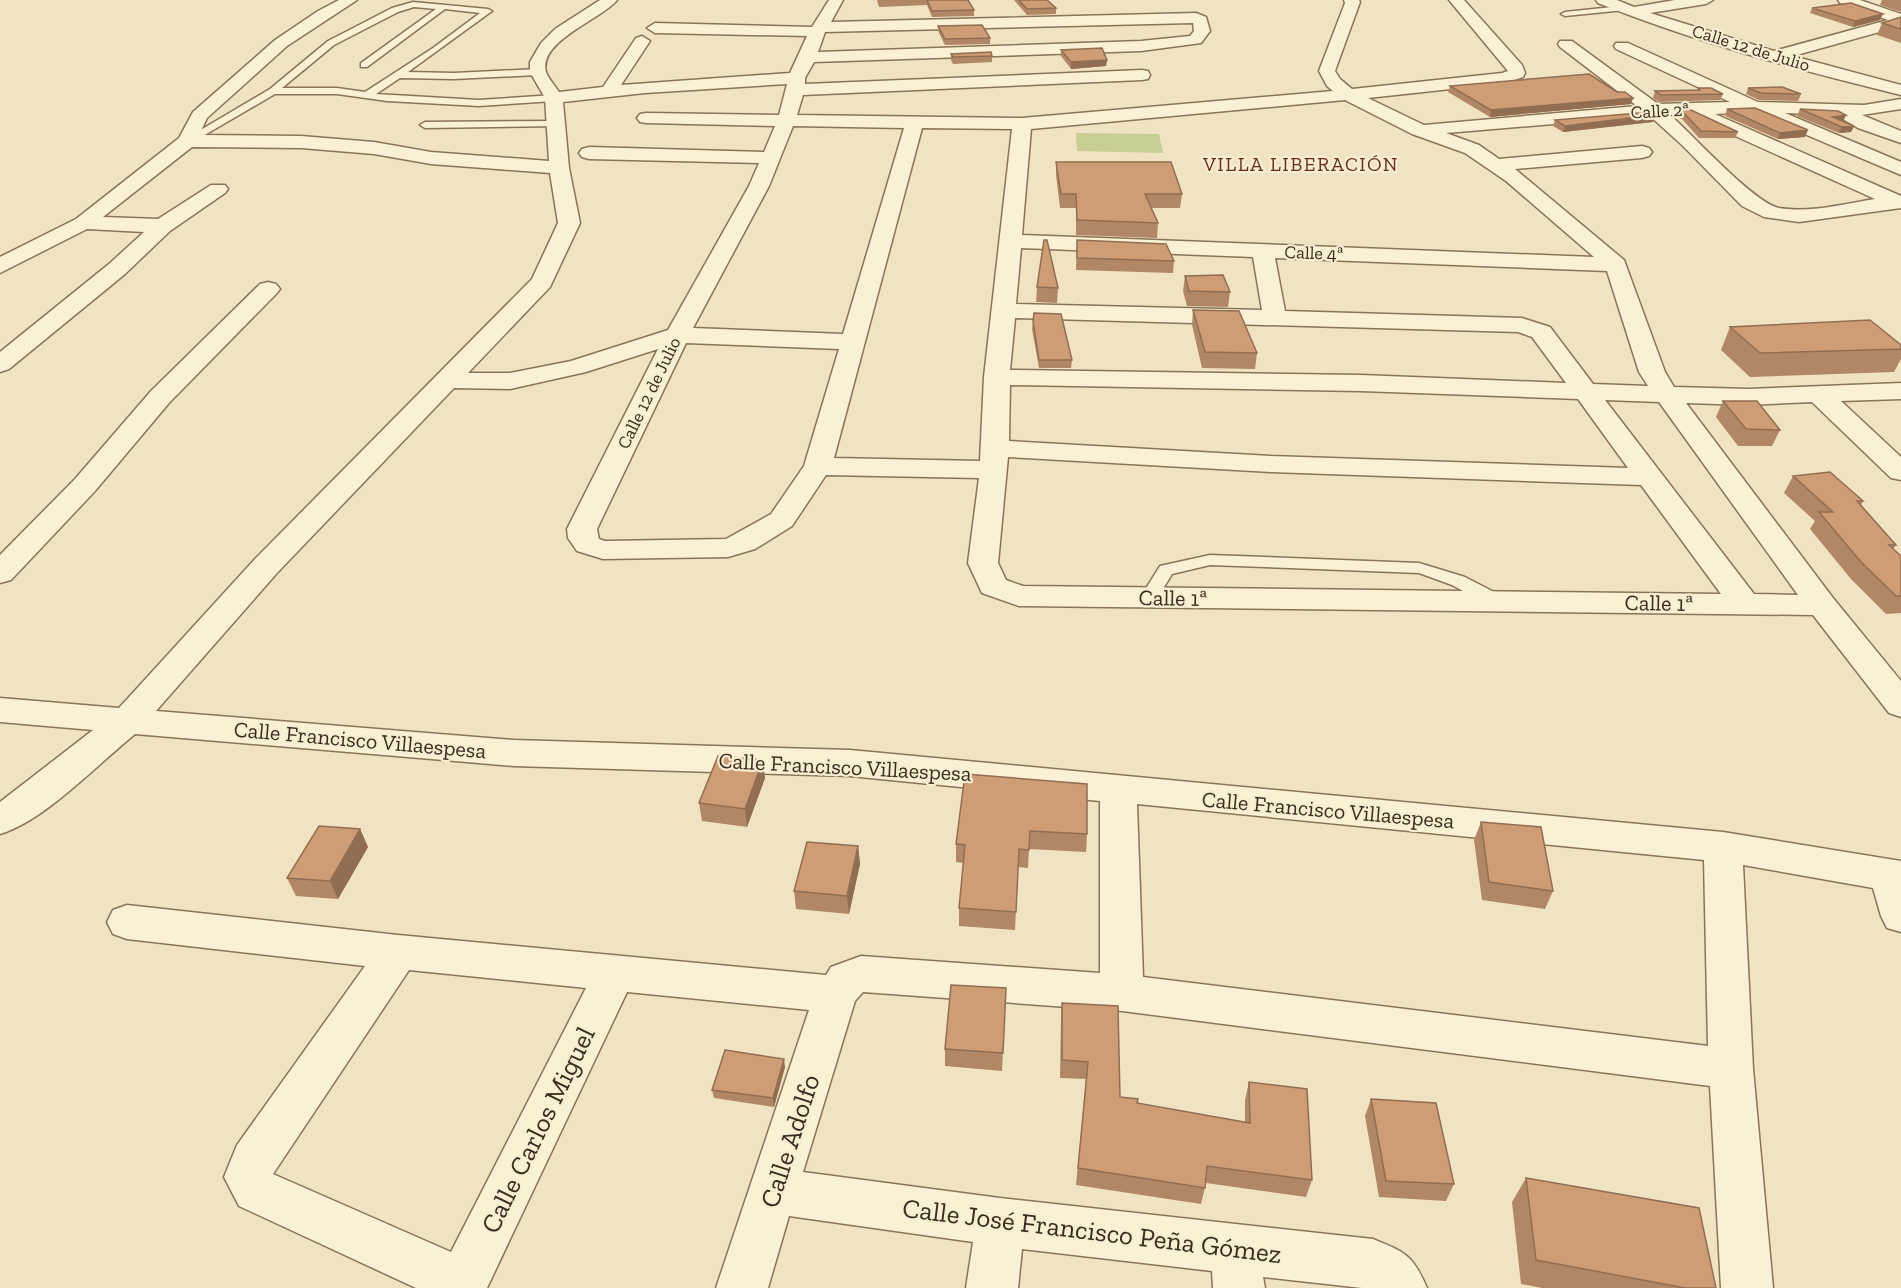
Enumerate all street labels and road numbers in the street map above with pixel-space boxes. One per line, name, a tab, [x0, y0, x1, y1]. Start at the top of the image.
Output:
street label: Calle 12 de Julio	[1690, 20, 1812, 76]
street label: Calle 2ª	[1630, 98, 1690, 124]
street label: Calle 4ª	[1284, 241, 1344, 265]
street label: Calle 12 de Julio	[612, 333, 686, 453]
street label: Calle 1ª	[1138, 584, 1208, 612]
street label: Calle 1ª	[1624, 589, 1694, 617]
street label: Calle Francisco Villaespesa	[233, 716, 488, 765]
street label: Calle Francisco Villaespesa	[718, 747, 973, 787]
street label: Calle Francisco Villaespesa	[1201, 786, 1456, 835]
street label: Calle Carlos Miguel	[474, 1022, 602, 1238]
street label: Calle Adolfo	[753, 1070, 827, 1212]
street label: Calle José Francisco Peña Gómez	[901, 1192, 1283, 1270]

